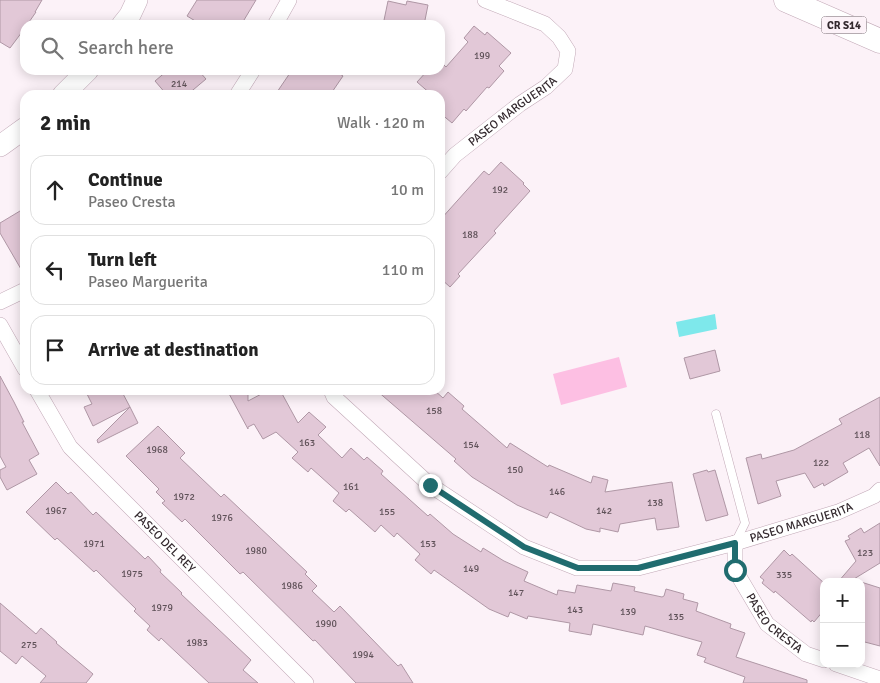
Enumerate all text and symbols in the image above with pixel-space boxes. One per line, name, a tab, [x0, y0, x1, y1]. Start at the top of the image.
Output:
road number: CR S14	[822, 16, 866, 34]
search box	[20, 20, 445, 75]
icon: search	[38, 34, 66, 62]
text: Search here	[78, 36, 174, 60]
house number: 199	[474, 50, 490, 62]
street label: PASEO MARGUERITA	[465, 73, 561, 150]
house number: 214	[171, 78, 188, 90]
text: 2 min	[40, 110, 91, 136]
text: Walk · 120 m	[337, 113, 425, 133]
text: Continue	[88, 168, 163, 192]
icon: ahead	[41, 176, 69, 204]
text: 10 m	[390, 180, 424, 200]
house number: 192	[492, 184, 508, 196]
text: Paseo Cresta	[88, 192, 176, 212]
house number: 188	[462, 229, 478, 241]
text: Turn left	[88, 248, 157, 272]
icon: left	[41, 256, 69, 284]
text: 110 m	[382, 260, 424, 280]
text: Paseo Marguerita	[88, 272, 208, 292]
icon: arrive	[41, 336, 69, 364]
text: Arrive at destination	[88, 338, 259, 362]
house number: 158	[426, 405, 442, 417]
house number: 118	[854, 429, 870, 441]
house number: 163	[299, 437, 315, 449]
house number: 154	[463, 439, 480, 451]
house number: 1968	[146, 444, 168, 456]
house number: 122	[813, 457, 829, 469]
house number: 150	[507, 464, 523, 476]
route end	[419, 474, 442, 497]
house number: 161	[343, 481, 359, 493]
house number: 146	[549, 486, 565, 498]
house number: 1972	[173, 491, 195, 503]
house number: 138	[647, 497, 663, 509]
street label: PASEO MARGUERITA	[748, 499, 856, 546]
house number: 1967	[45, 505, 67, 517]
house number: 142	[596, 505, 612, 517]
house number: 155	[379, 506, 395, 518]
street label: PASEO DEL REY	[131, 508, 198, 576]
house number: 1976	[211, 512, 233, 524]
house number: 1971	[83, 538, 105, 550]
house number: 153	[420, 538, 436, 550]
house number: 1980	[245, 545, 267, 557]
house number: 123	[857, 547, 873, 559]
route start	[724, 559, 747, 582]
house number: 149	[463, 563, 479, 575]
house number: 1975	[121, 568, 143, 580]
house number: 335	[776, 569, 792, 581]
map controls	[820, 578, 865, 668]
button: +	[820, 578, 865, 623]
house number: 1986	[281, 580, 303, 592]
house number: 147	[508, 587, 524, 599]
street label: PASEO CRESTA	[743, 591, 806, 657]
house number: 1979	[151, 602, 173, 614]
house number: 143	[567, 604, 583, 616]
house number: 139	[620, 606, 636, 618]
house number: 135	[668, 611, 684, 623]
house number: 1990	[315, 618, 337, 630]
button: −	[820, 623, 865, 668]
house number: 1983	[186, 637, 208, 649]
house number: 275	[21, 639, 37, 651]
house number: 1994	[352, 649, 374, 661]

